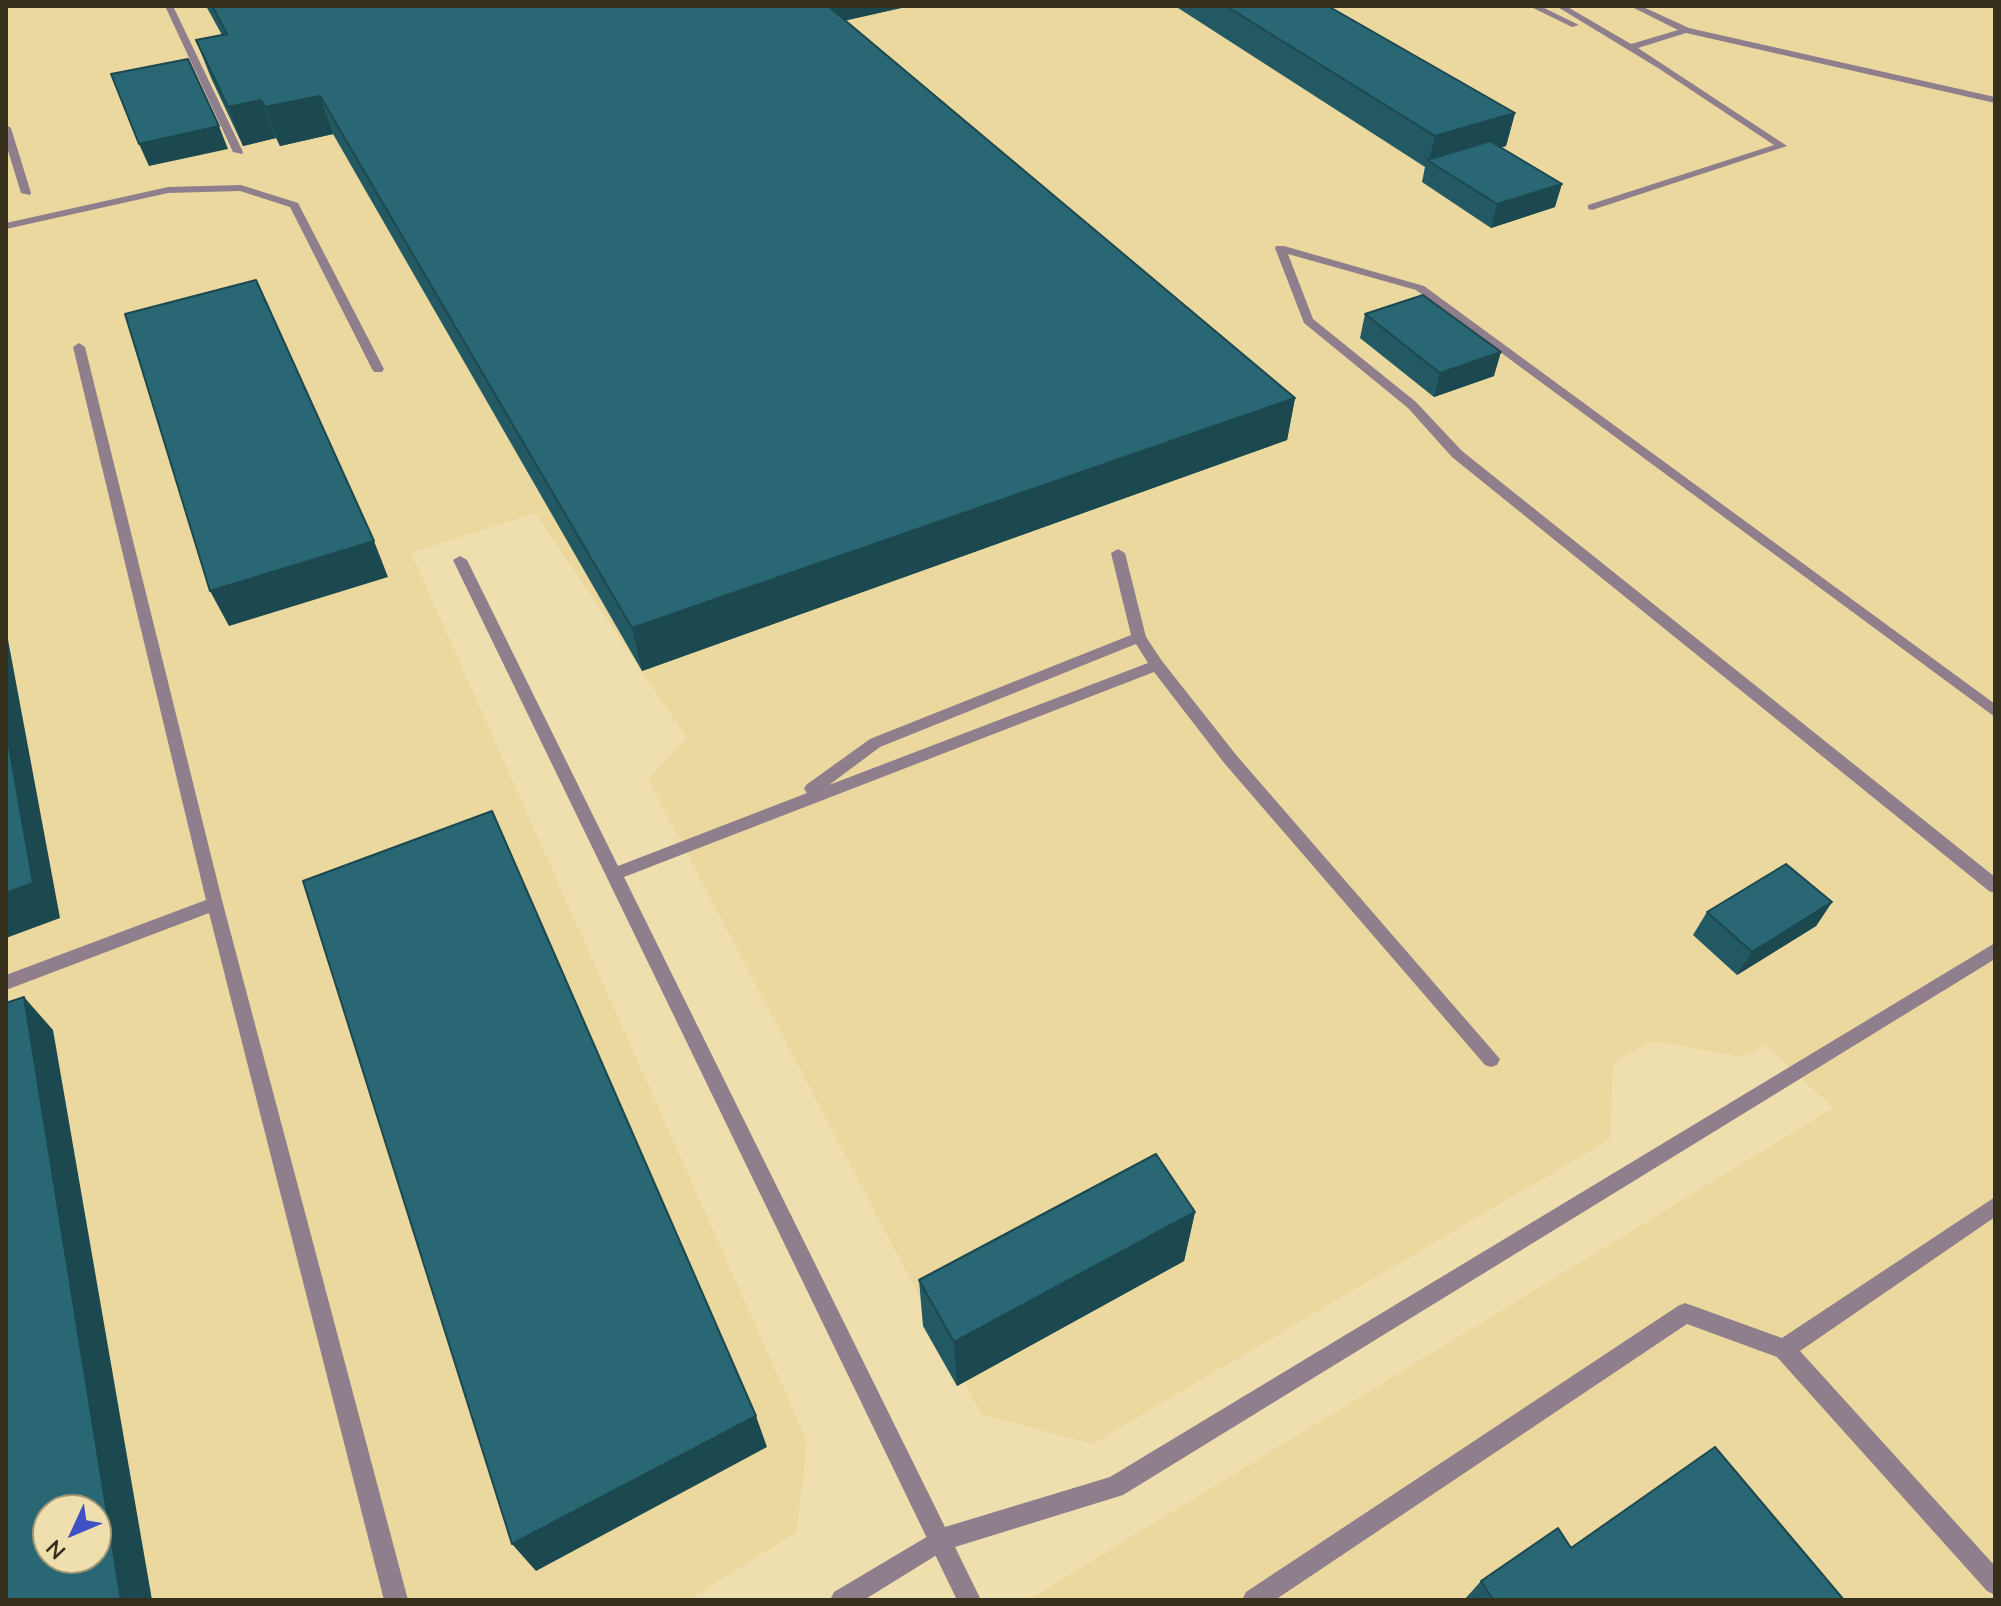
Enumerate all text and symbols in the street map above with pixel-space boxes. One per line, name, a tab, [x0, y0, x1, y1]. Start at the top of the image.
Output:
north arrow	[32, 1494, 112, 1574]
text: N	[40, 1533, 73, 1566]

